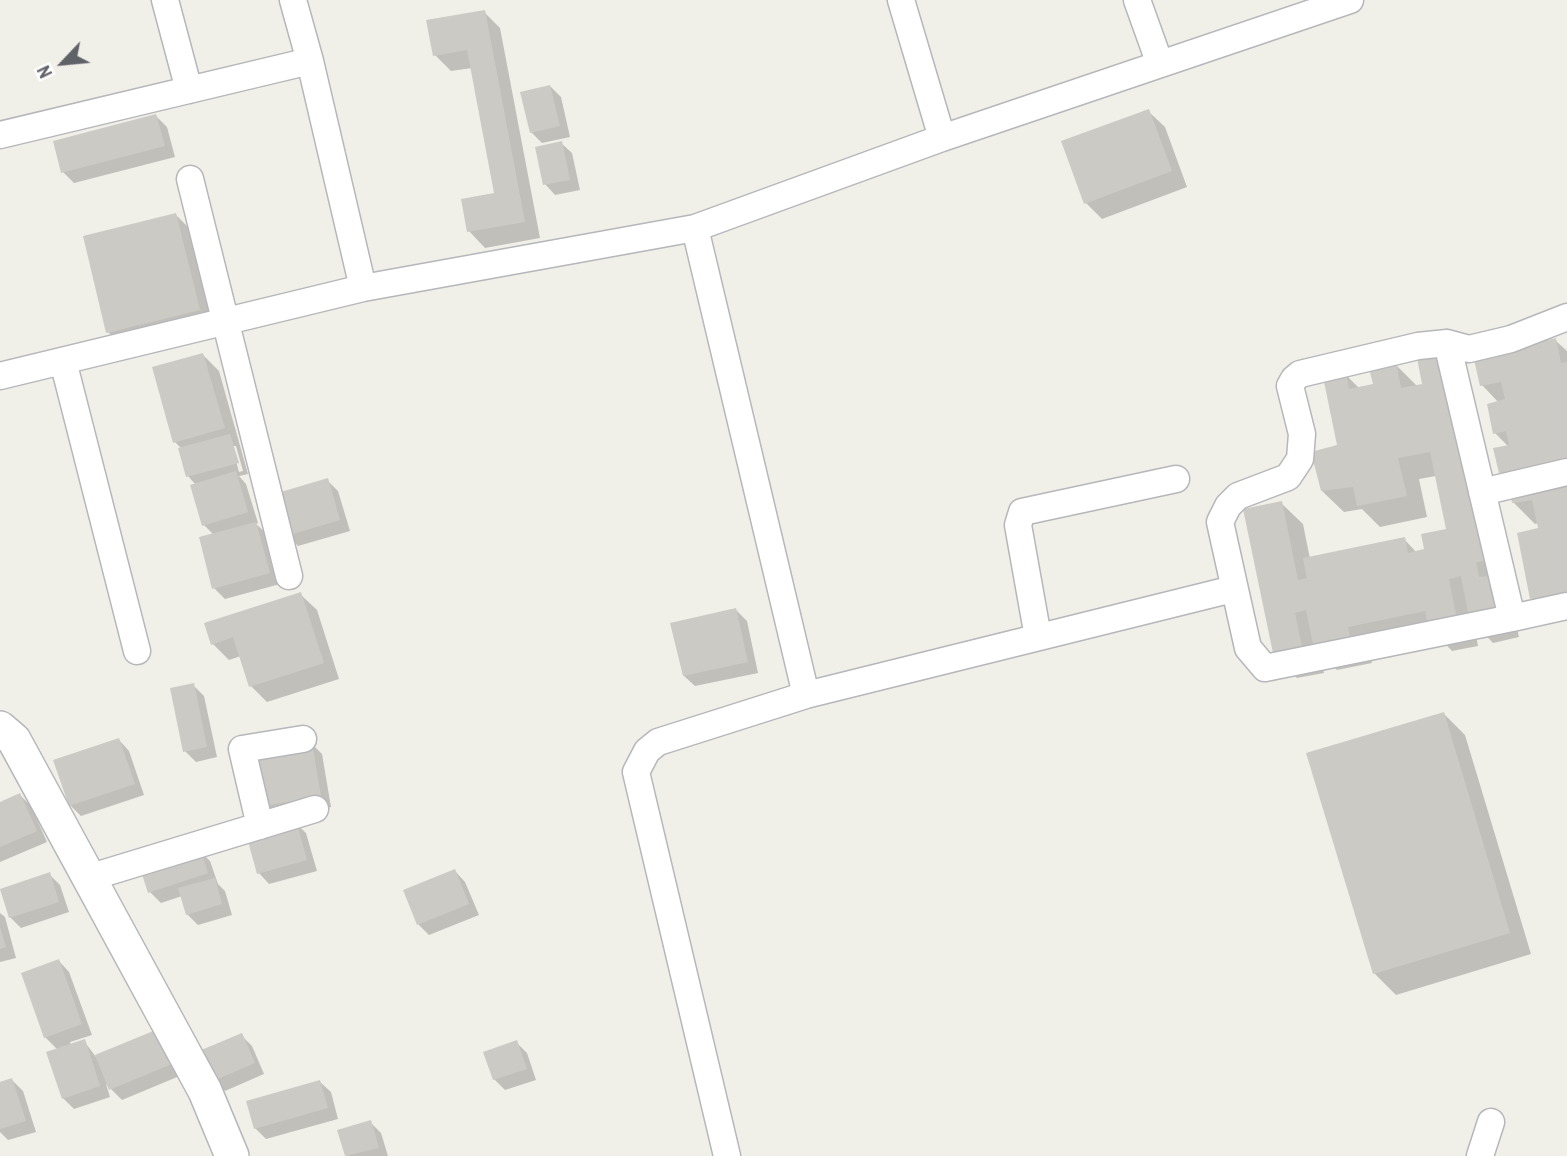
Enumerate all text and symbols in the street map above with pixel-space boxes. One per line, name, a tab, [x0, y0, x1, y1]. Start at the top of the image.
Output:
north arrow	[28, 28, 98, 98]
text: N	[30, 61, 58, 83]

